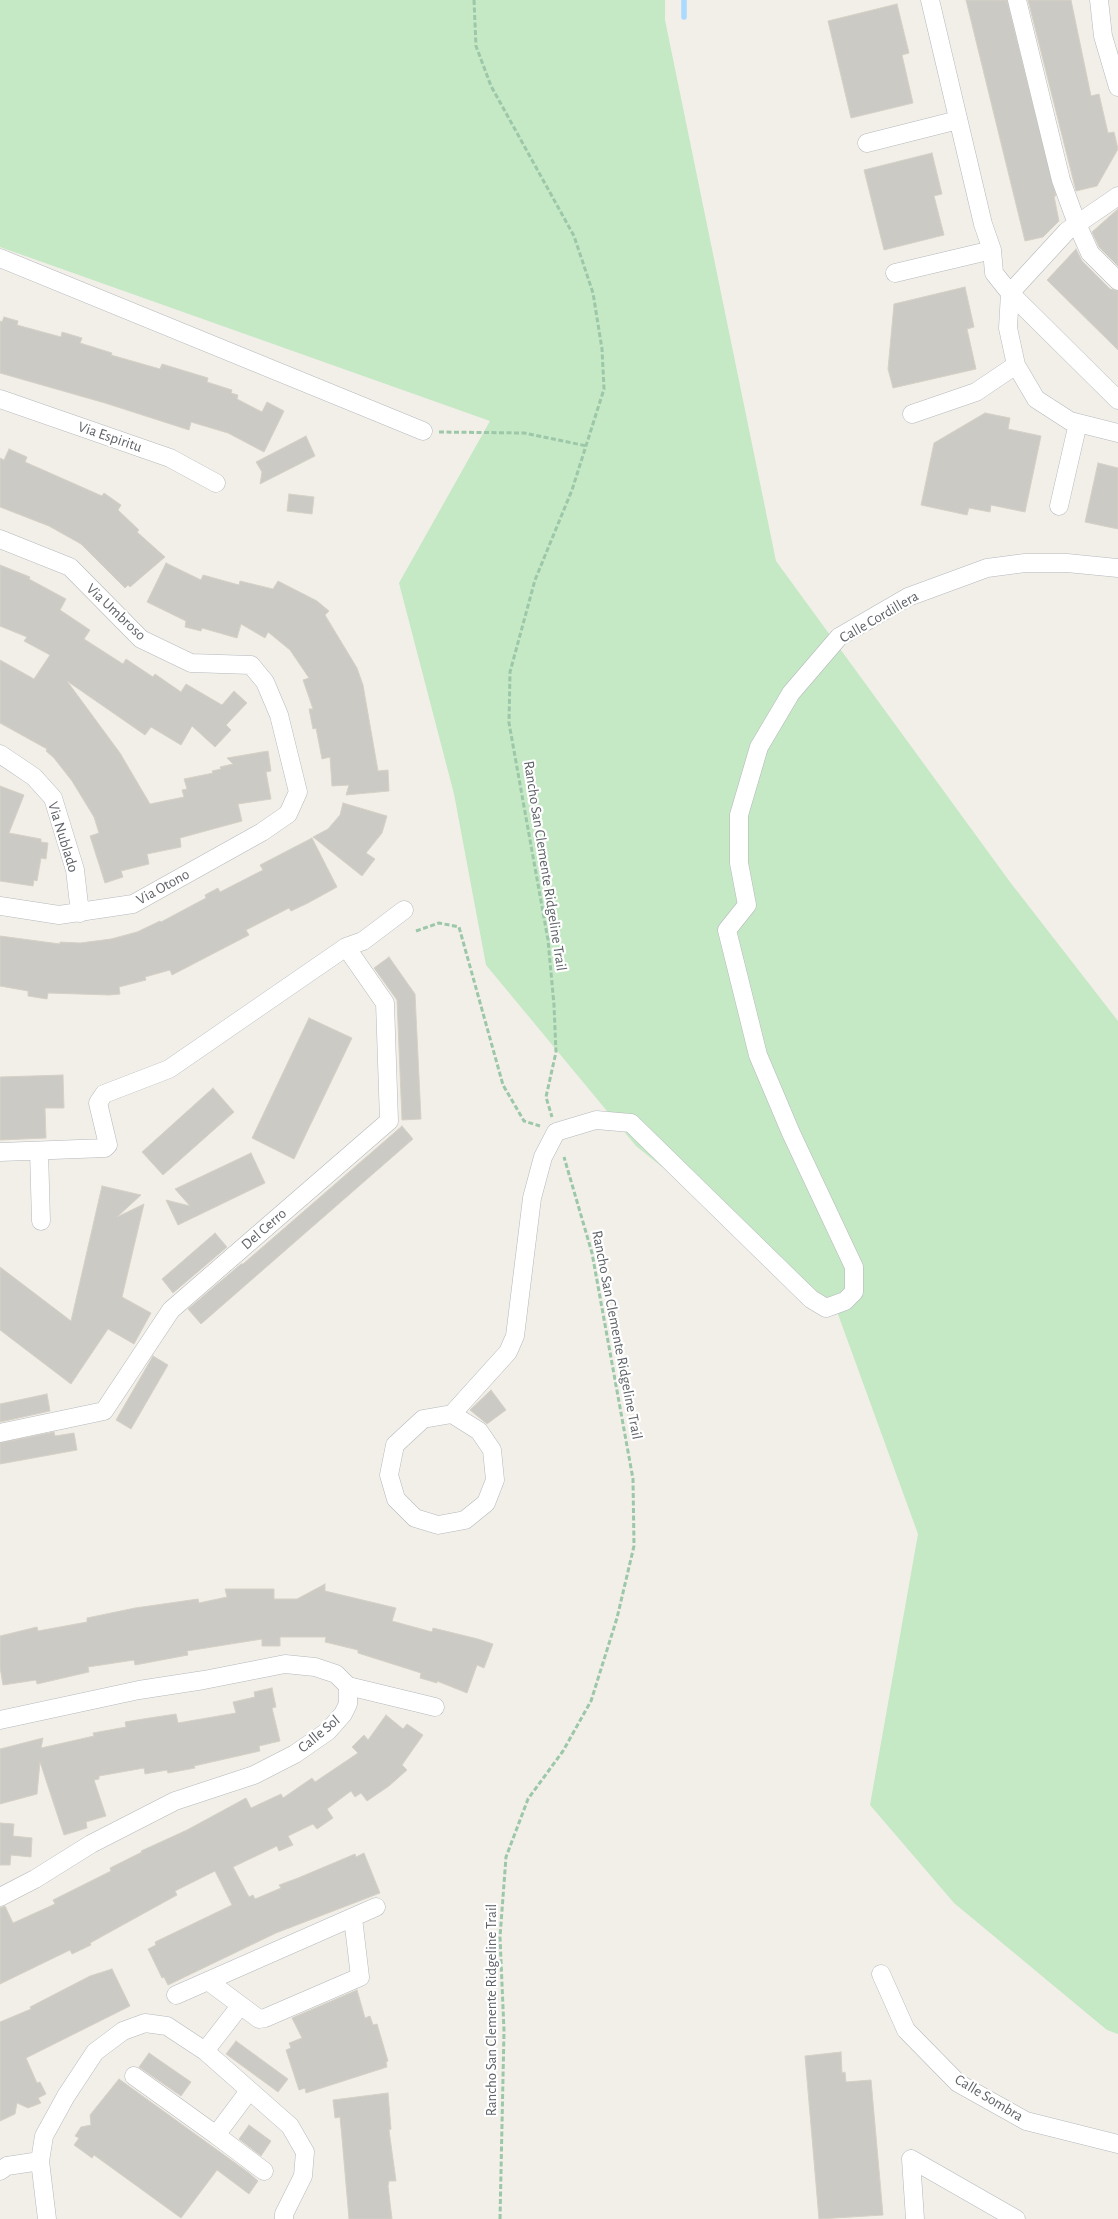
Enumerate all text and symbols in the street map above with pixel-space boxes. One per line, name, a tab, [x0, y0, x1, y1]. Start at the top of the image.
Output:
street label: Via Espiritu	[76, 418, 144, 456]
street label: Via Umbroso	[82, 580, 150, 644]
street label: Calle Cordillera	[836, 587, 922, 647]
street label: Rancho San Clemente Ridgeline Trail	[519, 760, 571, 972]
street label: Via Nublado	[44, 800, 82, 874]
street label: Via Otono	[133, 865, 193, 909]
street label: Del Cerro	[238, 1204, 290, 1254]
street label: Rancho San Clemente Ridgeline Trail	[588, 1229, 646, 1441]
street label: Calle Sol	[294, 1711, 344, 1757]
street label: Rancho San Clemente Ridgeline Trail	[482, 1904, 500, 2116]
street label: Calle Sombra	[951, 2071, 1027, 2125]

